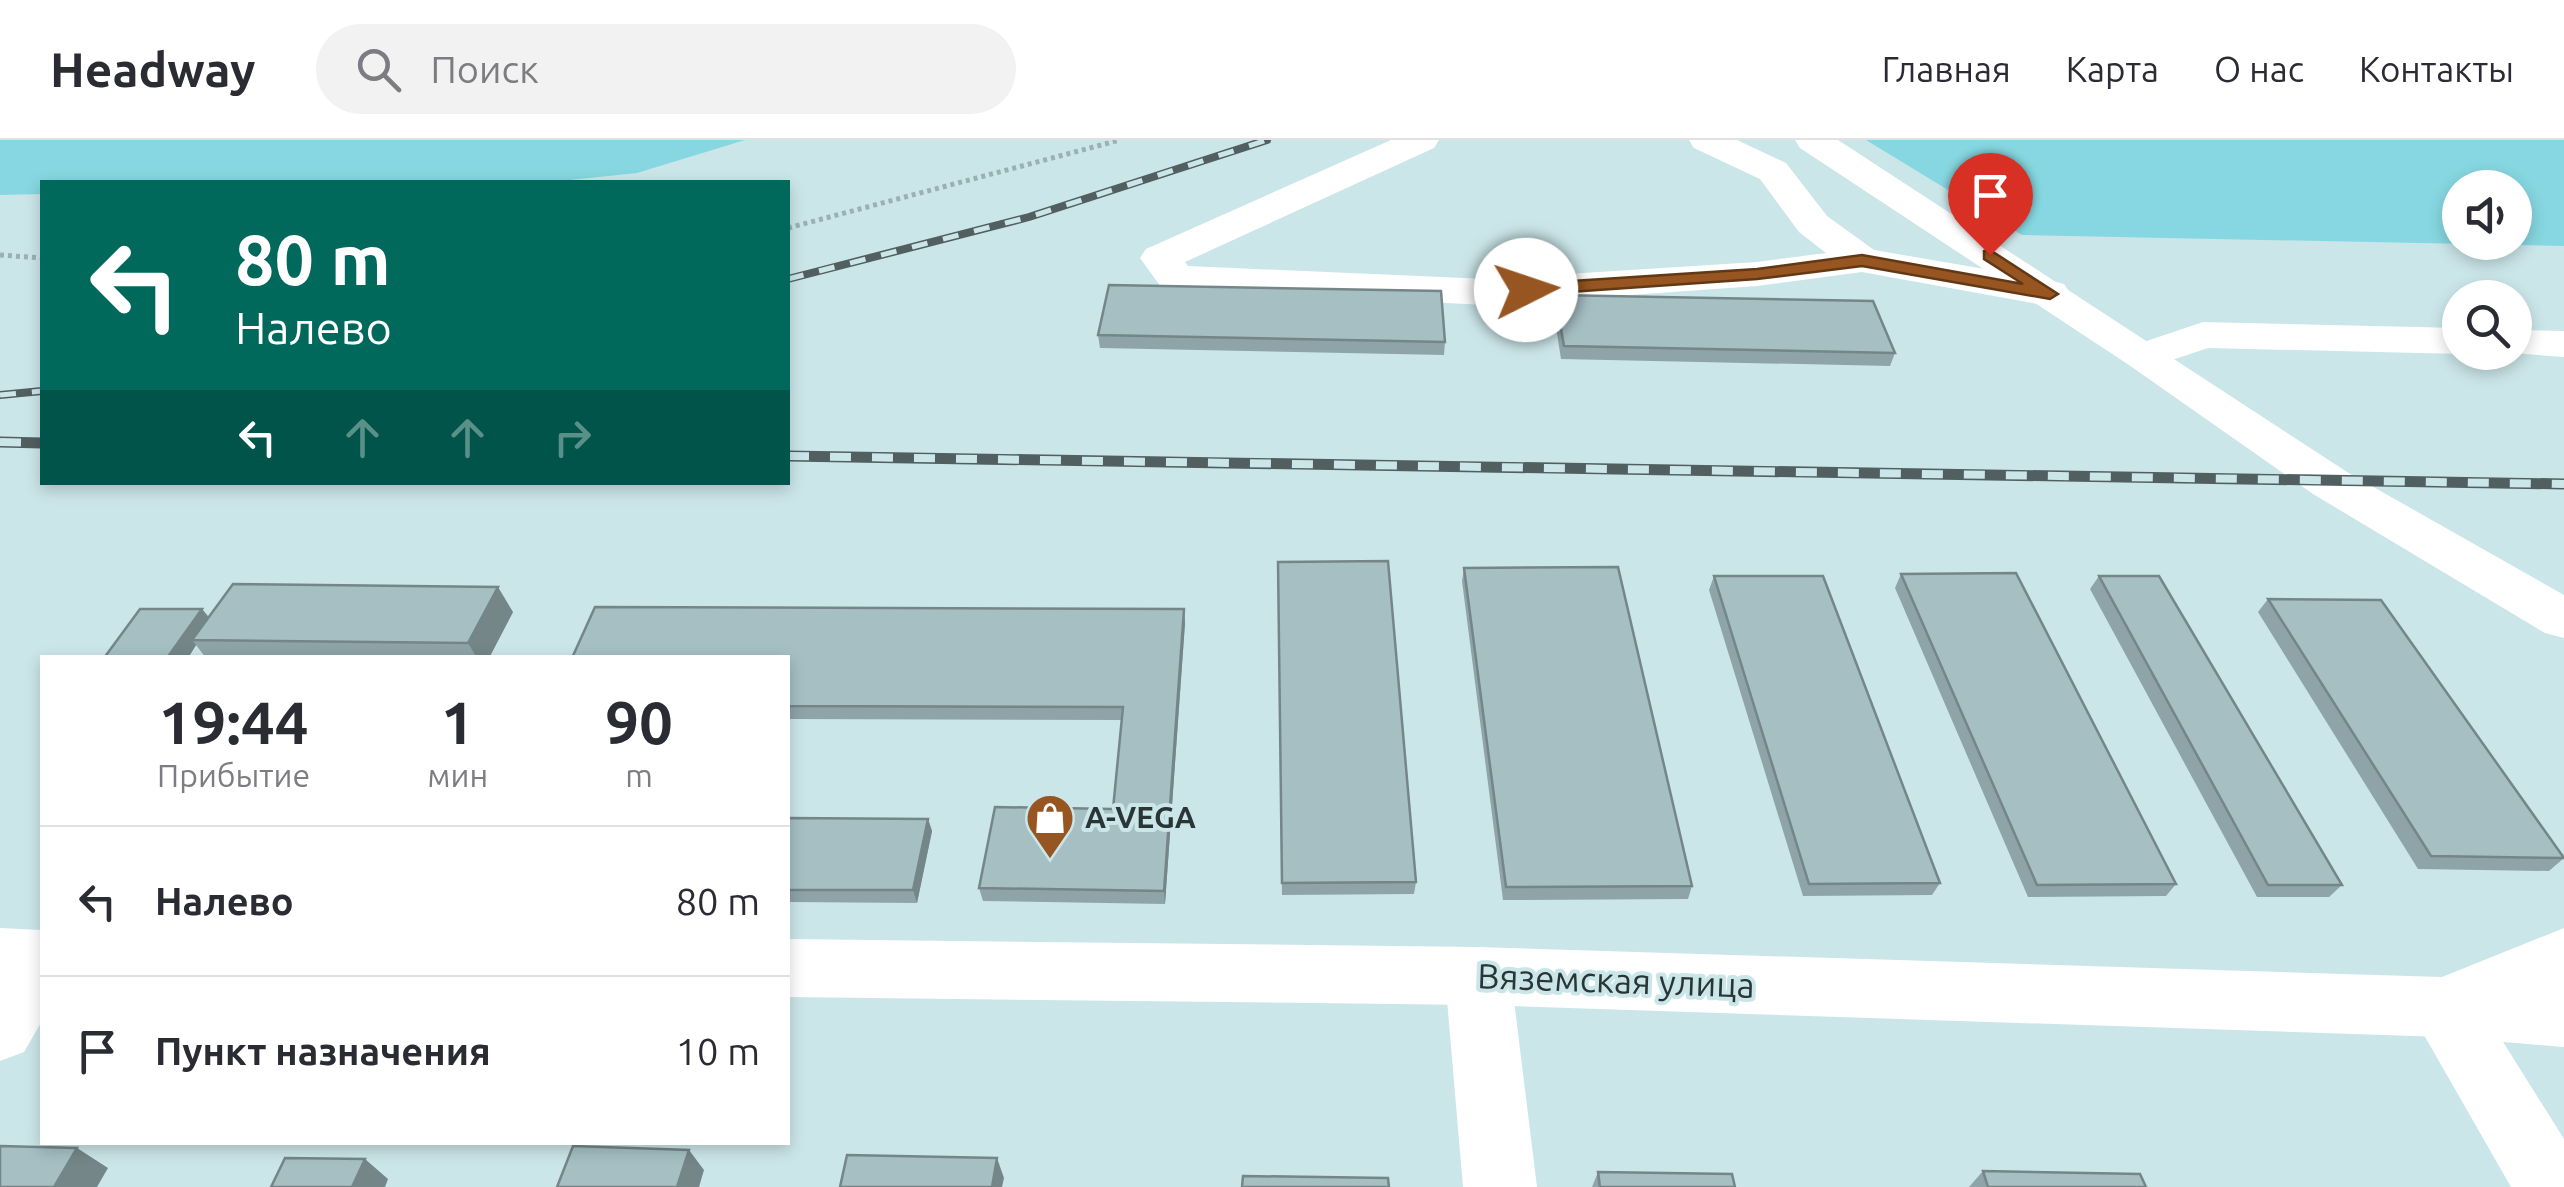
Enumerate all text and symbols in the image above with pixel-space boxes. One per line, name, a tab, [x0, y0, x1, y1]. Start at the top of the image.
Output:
search box	[316, 24, 1016, 114]
text: Headway	[50, 42, 256, 96]
icon: search	[351, 42, 406, 97]
text: Поиск	[431, 48, 539, 90]
text: Главная	[1882, 49, 2011, 89]
text: Карта	[2066, 49, 2159, 89]
text: О нас	[2214, 49, 2304, 89]
text: Контакты	[2359, 49, 2514, 89]
pin	[1948, 153, 2033, 256]
icon: arrive	[1963, 168, 2018, 223]
map controls	[2442, 170, 2532, 370]
button: sound	[2442, 170, 2532, 260]
icon: left	[70, 220, 200, 350]
text: 80 m	[235, 220, 391, 298]
position arrow	[1474, 238, 1578, 342]
button: search	[2442, 280, 2532, 370]
text: Налево	[235, 302, 392, 353]
icon: left	[230, 410, 285, 465]
icon: ahead	[335, 410, 390, 465]
icon: ahead	[440, 410, 495, 465]
icon: right	[545, 410, 600, 465]
text: 19:44	[159, 688, 309, 755]
text: 1	[441, 688, 475, 755]
text: 90	[605, 688, 673, 755]
text: Прибытие	[157, 757, 310, 793]
text: мин	[427, 757, 488, 793]
text: m	[625, 757, 653, 793]
shop icon: A-VEGA	[1024, 792, 1076, 860]
place label: A-VEGA	[1085, 800, 1196, 834]
icon: left	[70, 874, 125, 929]
text: Налево	[155, 880, 294, 922]
text: 80 m	[676, 880, 760, 922]
street label: Вяземская улица	[1477, 955, 1755, 1005]
icon: arrive	[70, 1024, 125, 1079]
text: Пункт назначения	[155, 1030, 491, 1072]
text: 10 m	[676, 1030, 760, 1072]

